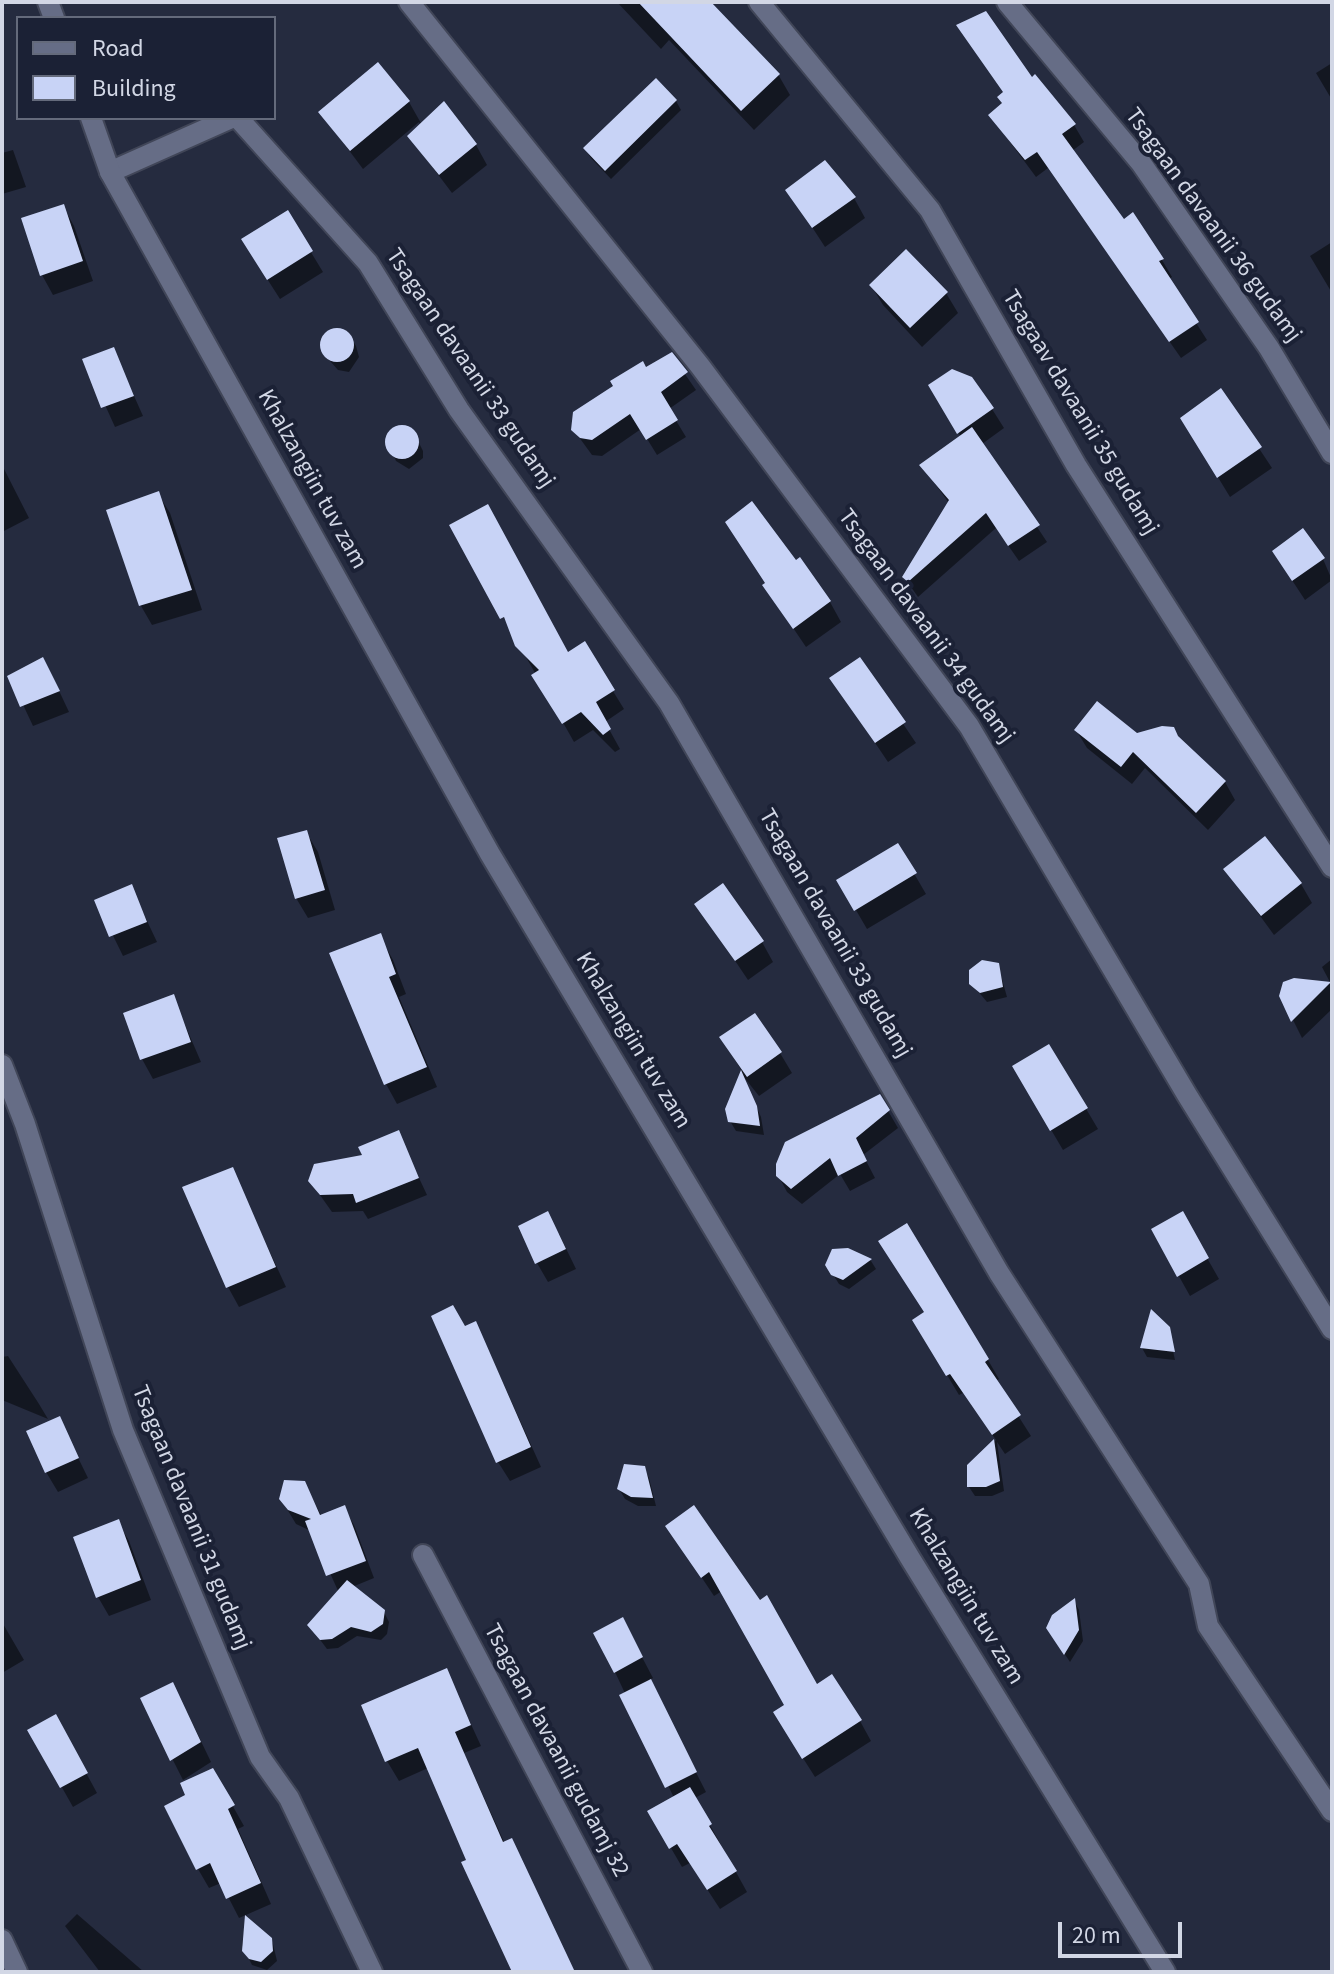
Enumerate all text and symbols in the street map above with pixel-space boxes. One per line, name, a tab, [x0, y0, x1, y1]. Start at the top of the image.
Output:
legend	[16, 16, 276, 120]
text: Road	[92, 31, 144, 66]
text: Building	[92, 71, 176, 106]
street label: Tsagaan davaanii 36 gudamj	[1117, 103, 1307, 349]
street label: Tsagaan davaanii 33 gudamj	[378, 244, 560, 494]
street label: Tsagaav davaanii 35 gudamj	[994, 285, 1164, 541]
street label: Khalzangiin tuv zam	[250, 385, 372, 575]
street label: Tsagaan davaanii 34 gudamj	[830, 504, 1020, 750]
street label: Tsagaan davaanii 33 gudamj	[751, 804, 917, 1064]
street label: Khalzangiin tuv zam	[568, 948, 696, 1134]
street label: Tsagaan davaanii 31 gudamj	[124, 1382, 256, 1654]
street label: Khalzangiin tuv zam	[901, 1504, 1029, 1690]
street label: Tsagaan davaanii gudamj 32	[476, 1619, 634, 1883]
scale bar	[1062, 1906, 1186, 1956]
text: 20 m	[1072, 1918, 1121, 1953]

